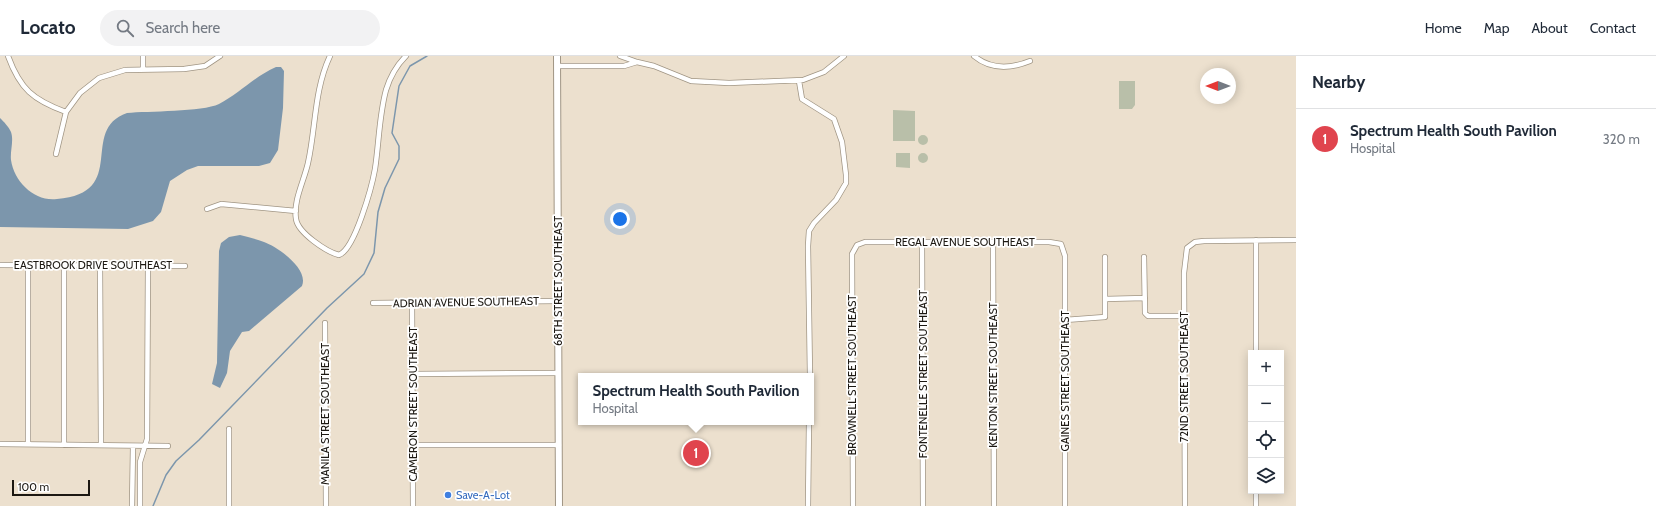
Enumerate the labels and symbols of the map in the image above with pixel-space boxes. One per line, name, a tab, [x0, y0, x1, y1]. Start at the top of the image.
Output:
north arrow	[1200, 68, 1236, 104]
your location	[610, 209, 630, 229]
street label: 68TH STREET SOUTHEAST	[551, 216, 565, 346]
street label: REGAL AVENUE SOUTHEAST	[895, 235, 1035, 249]
street label: EASTBROOK DRIVE SOUTHEAST	[14, 258, 172, 272]
street label: FONTENELLE STREET SOUTHEAST	[916, 290, 930, 458]
street label: ADRIAN AVENUE SOUTHEAST	[393, 294, 539, 310]
street label: BROWNELL STREET SOUTHEAST	[845, 295, 859, 455]
street label: KENTON STREET SOUTHEAST	[986, 302, 1000, 448]
street label: GAINES STREET SOUTHEAST	[1058, 310, 1072, 451]
street label: 72ND STREET SOUTHEAST	[1177, 312, 1191, 442]
street label: CAMERON STREET SOUTHEAST	[406, 326, 420, 481]
street label: MANILA STREET SOUTHEAST	[318, 343, 332, 485]
pin: 1	[683, 438, 709, 468]
scale bar	[12, 478, 90, 497]
place label: Save-A-Lot	[456, 488, 510, 502]
marker: Save-A-Lot	[443, 490, 453, 500]

